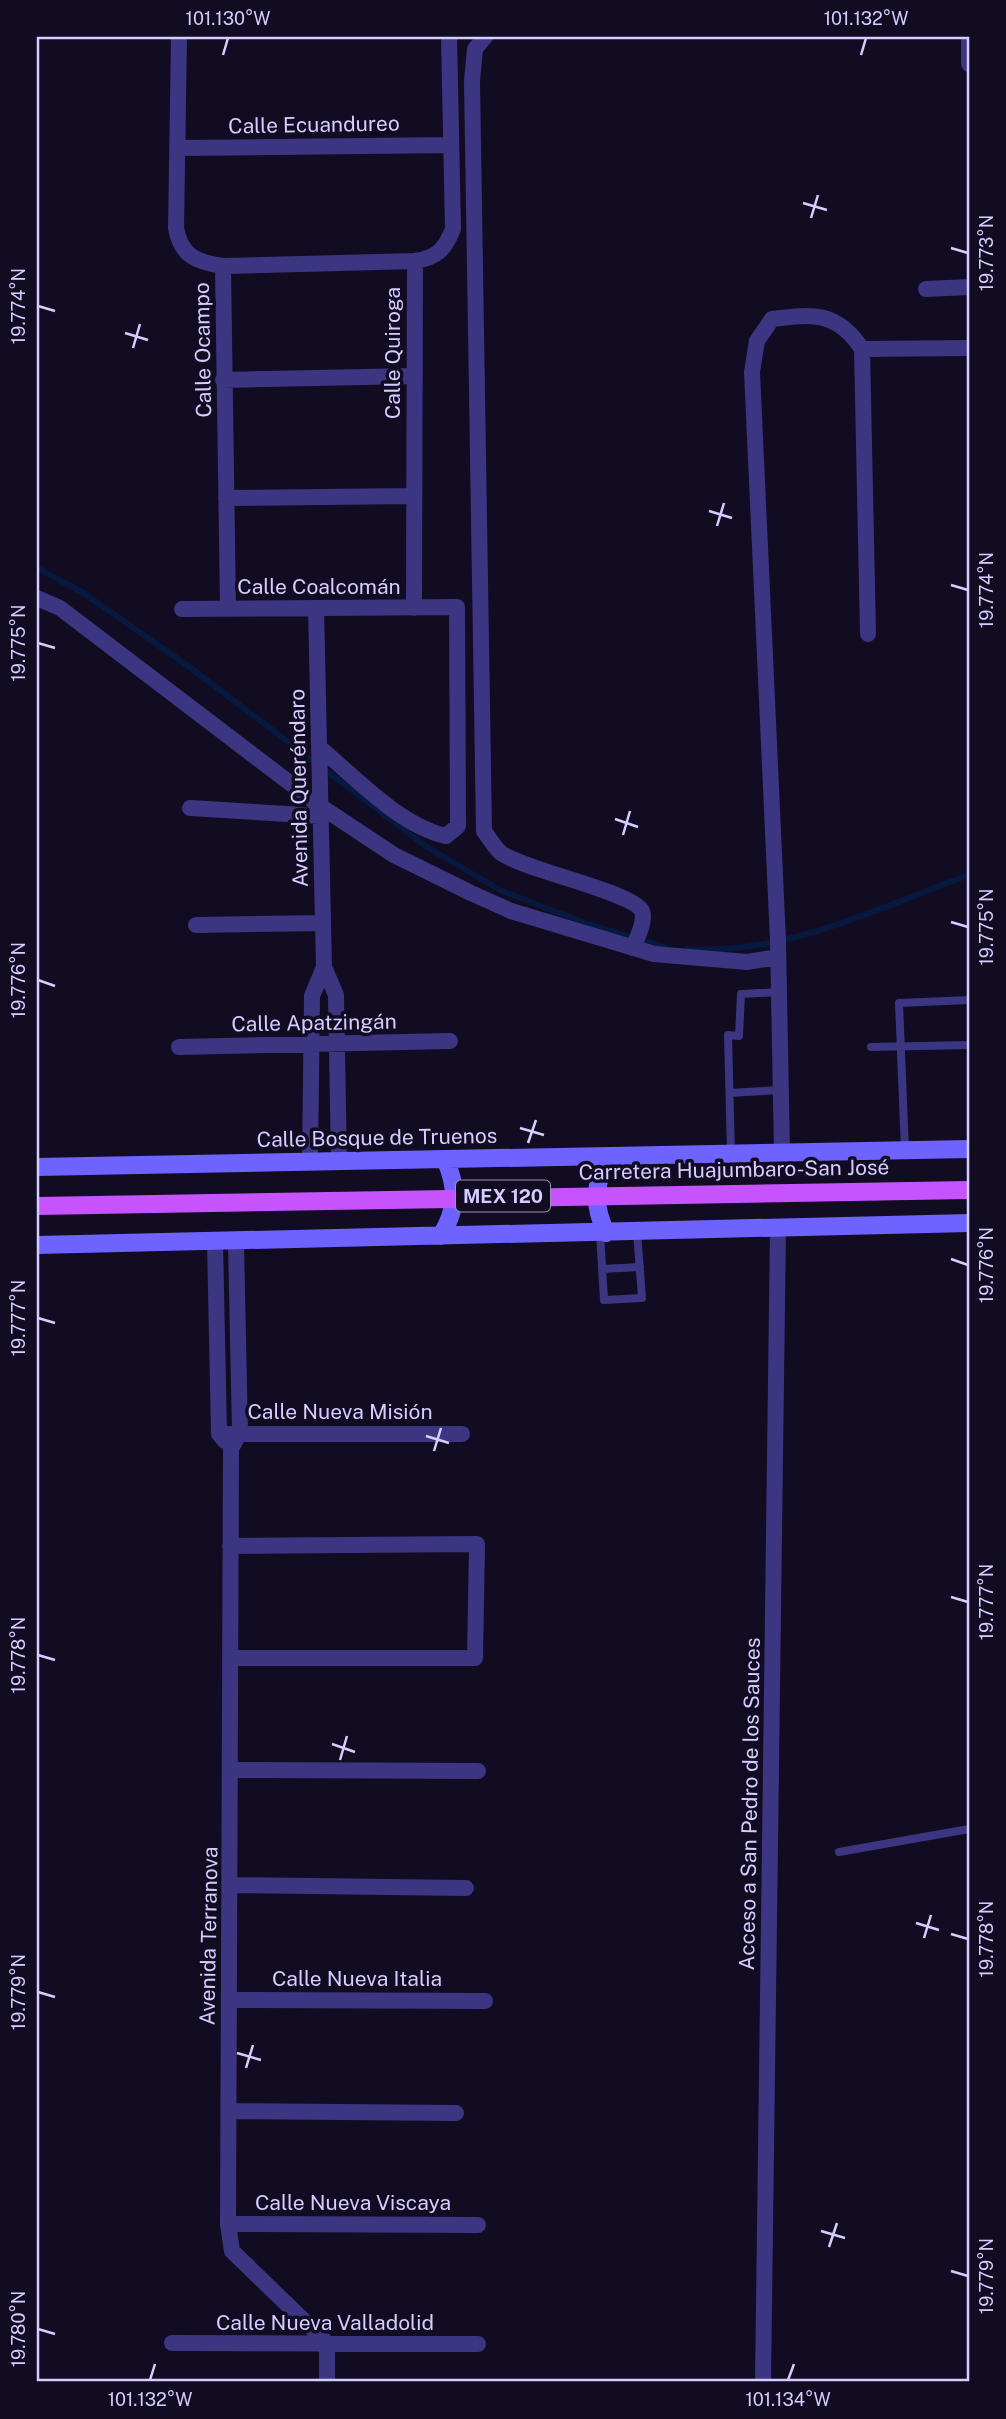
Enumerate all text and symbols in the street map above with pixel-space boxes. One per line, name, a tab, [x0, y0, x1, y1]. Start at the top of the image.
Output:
text: 101.130°W	[186, 8, 270, 29]
text: 101.132°W	[824, 8, 908, 29]
street label: Calle Ecuandureo	[228, 111, 400, 138]
text: 19.773°N	[976, 215, 997, 291]
text: 19.774°N	[8, 268, 29, 344]
street label: Calle Ocampo	[189, 282, 216, 418]
street label: Calle Quiroga	[380, 287, 405, 419]
text: 19.774°N	[976, 552, 997, 628]
street label: Calle Coalcomán	[237, 574, 401, 599]
text: 19.775°N	[8, 605, 29, 682]
street label: Avenida Queréndaro	[284, 689, 313, 887]
text: 19.775°N	[976, 889, 997, 966]
text: 19.776°N	[8, 942, 29, 1018]
street label: Calle Apatzingán	[231, 1009, 397, 1036]
street label: Calle Bosque de Truenos	[257, 1123, 497, 1152]
street label: Carretera Huajumbaro-San José	[578, 1154, 890, 1185]
road number: MEX 120	[456, 1180, 550, 1212]
text: 19.776°N	[976, 1227, 997, 1303]
text: 19.777°N	[8, 1280, 29, 1356]
street label: Calle Nueva Misión	[247, 1399, 433, 1424]
text: 19.777°N	[976, 1564, 997, 1640]
text: 19.778°N	[8, 1617, 29, 1693]
street label: Acceso a San Pedro de los Sauces	[734, 1637, 765, 1971]
street label: Avenida Terranova	[194, 1846, 223, 2026]
text: 19.778°N	[976, 1901, 997, 1977]
text: 19.779°N	[8, 1954, 29, 2030]
street label: Calle Nueva Italia	[272, 1966, 442, 1991]
street label: Calle Nueva Viscaya	[255, 2190, 451, 2215]
text: 19.779°N	[976, 2238, 997, 2314]
text: 19.780°N	[8, 2291, 29, 2367]
street label: Calle Nueva Valladolid	[216, 2310, 434, 2335]
text: 101.132°W	[108, 2389, 192, 2410]
text: 101.134°W	[745, 2389, 831, 2410]

